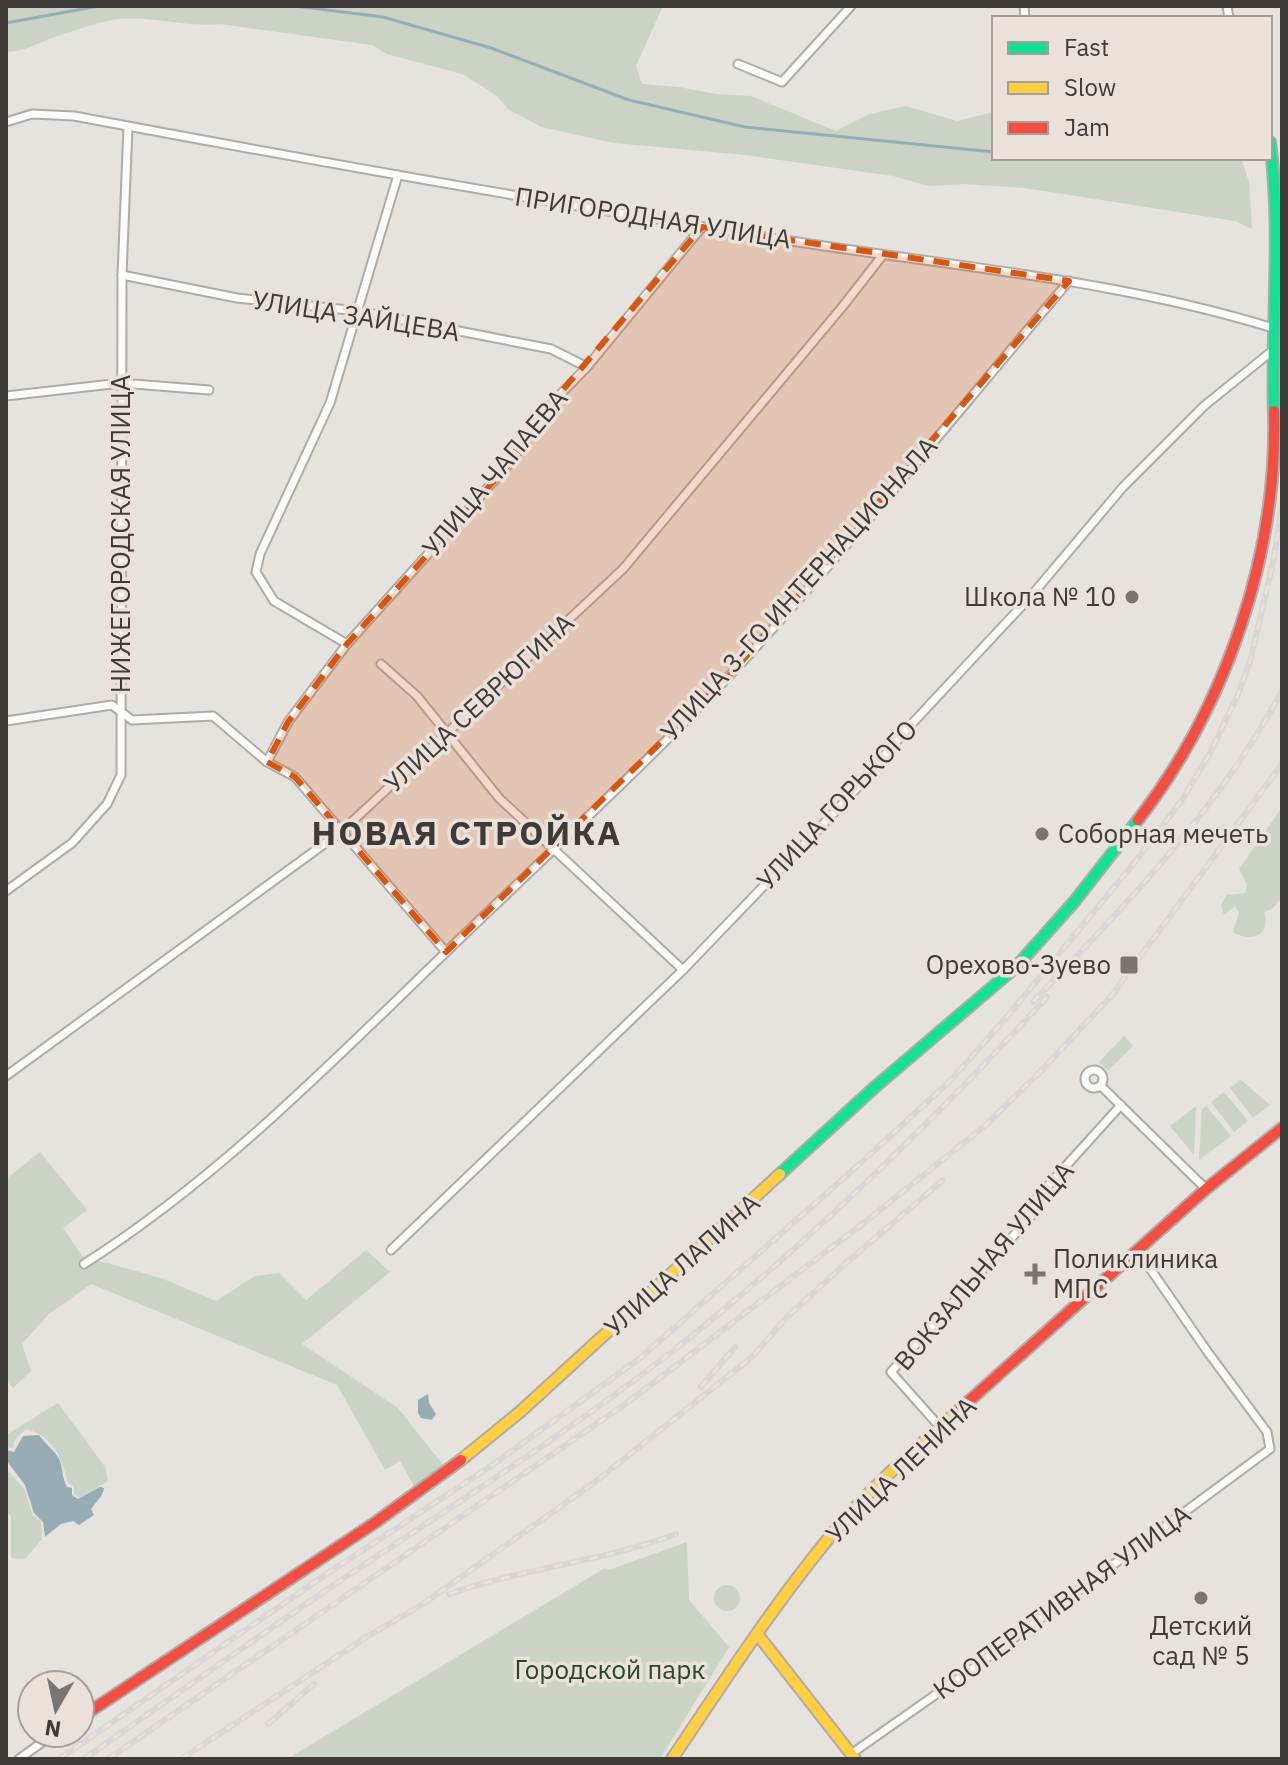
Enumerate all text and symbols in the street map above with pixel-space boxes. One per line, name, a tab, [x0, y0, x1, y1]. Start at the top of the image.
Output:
legend	[992, 16, 1272, 160]
text: Fast	[1064, 31, 1109, 63]
text: Slow	[1064, 71, 1116, 103]
text: Jam	[1064, 111, 1110, 143]
street label: ПРИГОРОДНАЯ УЛИЦА	[513, 178, 794, 256]
street label: УЛИЦА ЗАЙЦЕВА	[250, 282, 463, 348]
street label: НИЖЕГОРОДСКАЯ УЛИЦА	[103, 374, 137, 693]
street label: УЛИЦА ЧАПАЕВА	[414, 381, 575, 563]
street label: УЛИЦА 3-ГО ИНТЕРНАЦИОНАЛА	[653, 429, 944, 748]
place label: Школа № 10	[964, 579, 1116, 613]
marker: Школа № 10	[1123, 588, 1141, 606]
street label: УЛИЦА СЕВРЮГИНА	[376, 605, 581, 799]
street label: УЛИЦА ГОРЬКОГО	[749, 712, 924, 896]
district label: НОВАЯ СТРОЙКА	[312, 810, 622, 854]
place label: Соборная мечеть	[1058, 816, 1268, 850]
marker: Соборная мечеть	[1033, 825, 1051, 843]
place label: Орехово-Зуево	[926, 947, 1111, 981]
marker: Орехово-Зуево	[1118, 954, 1140, 976]
street label: ВОКЗАЛЬНАЯ УЛИЦА	[886, 1154, 1081, 1377]
street label: УЛИЦА ЛАПИНА	[596, 1185, 767, 1343]
place label: Поликлиника МПС	[1053, 1241, 1218, 1305]
marker: Поликлиника МПС	[1024, 1263, 1046, 1285]
street label: УЛИЦА ЛЕНИНА	[818, 1388, 983, 1550]
street label: КООПЕРАТИВНАЯ УЛИЦА	[926, 1496, 1197, 1706]
marker: Детский сад № 5	[1192, 1589, 1210, 1607]
place label: Детский сад № 5	[1150, 1608, 1252, 1672]
park label: Городской парк	[514, 1652, 706, 1686]
north arrow	[16, 1669, 96, 1749]
text: N	[43, 1714, 63, 1745]

